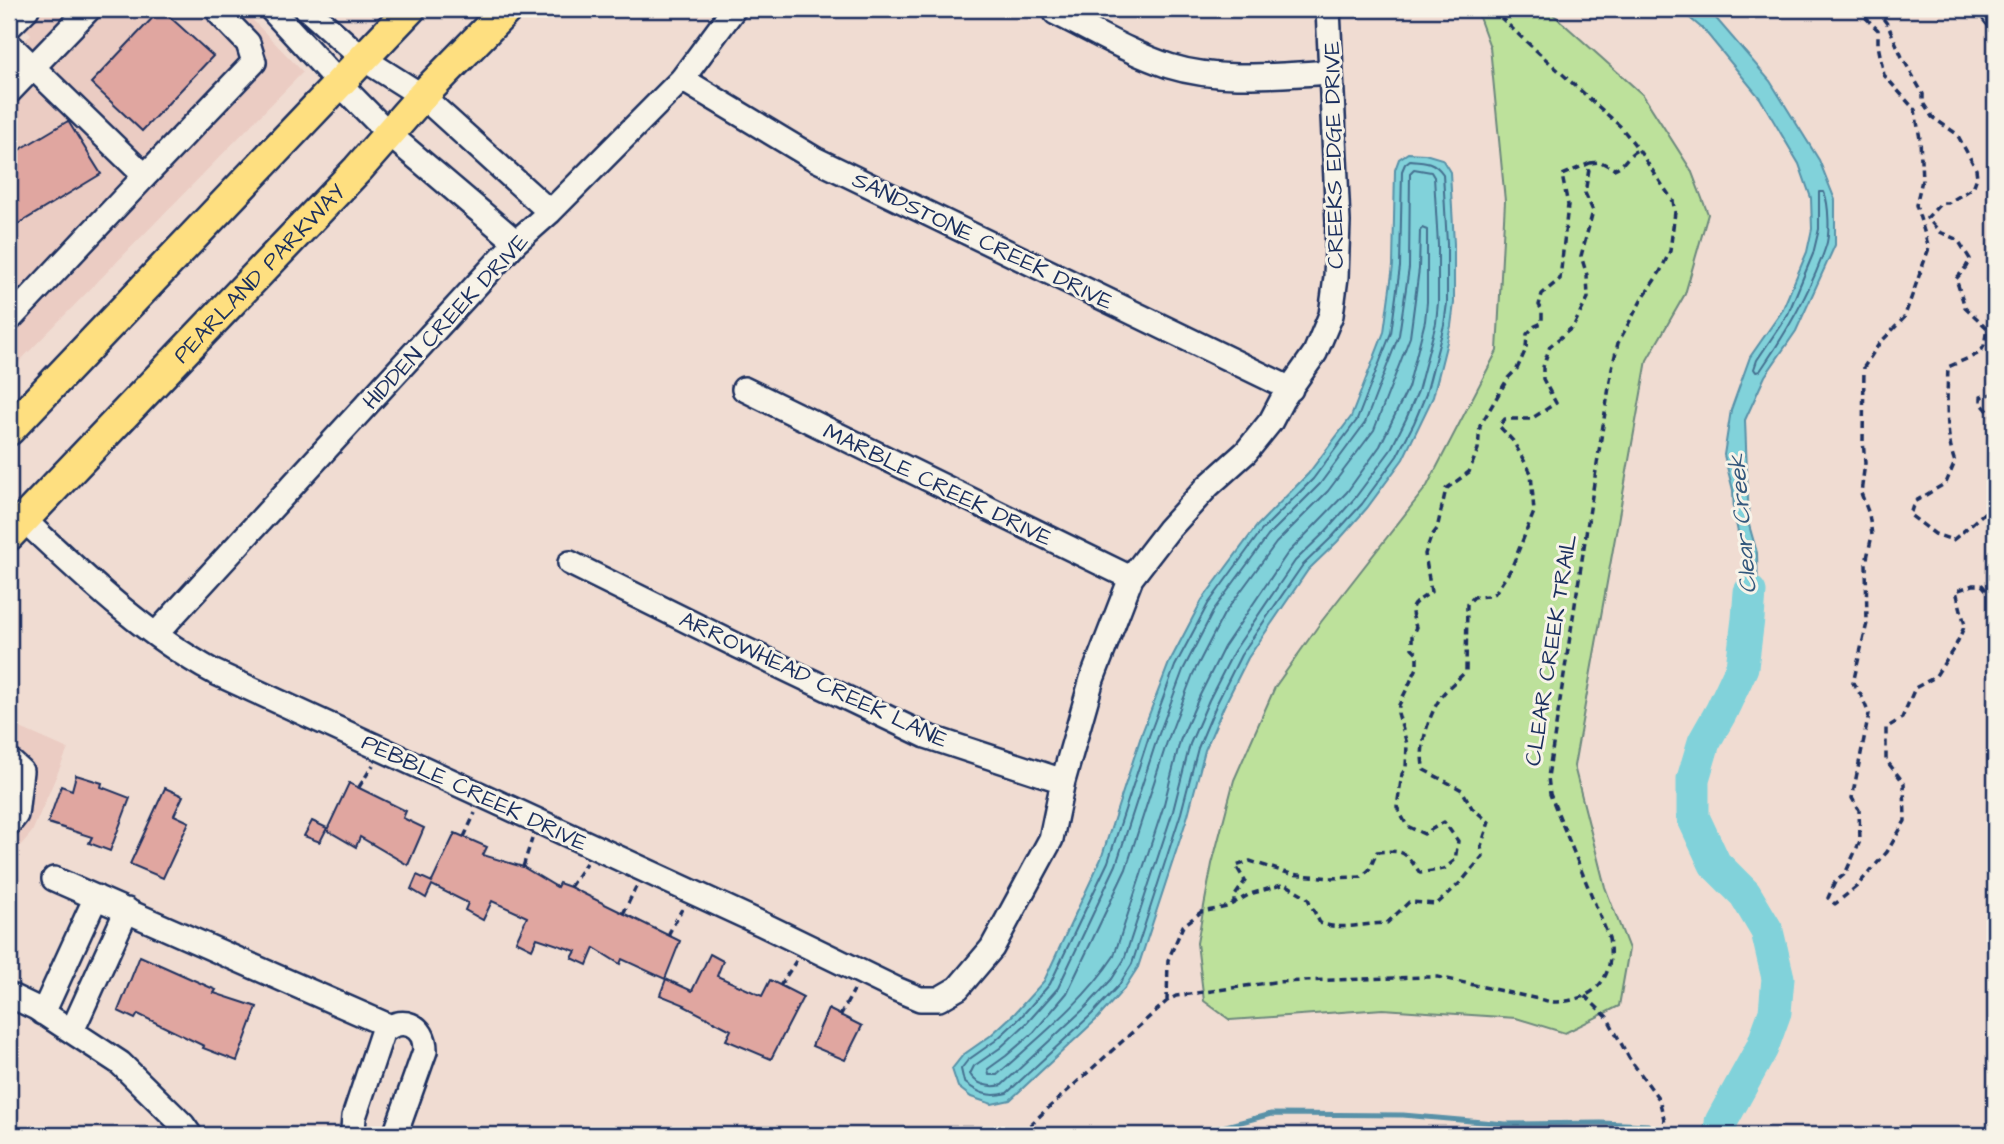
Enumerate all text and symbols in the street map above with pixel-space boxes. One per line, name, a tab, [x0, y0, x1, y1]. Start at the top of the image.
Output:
street label: CREEKS EDGE DRIVE	[1316, 40, 1352, 269]
street label: SANDSTONE CREEK DRIVE	[847, 164, 1119, 318]
street label: PEARLAND PARKWAY	[166, 177, 353, 371]
street label: HIDDEN CREEK DRIVE	[355, 226, 536, 417]
street label: MARBLE CREEK DRIVE	[818, 415, 1058, 554]
water label: Clear Creek	[1720, 452, 1766, 595]
street label: CLEAR CREEK TRAIL	[1517, 532, 1585, 768]
street label: ARROWHEAD CREEK LANE	[674, 604, 953, 756]
street label: PEBBLE CREEK DRIVE	[357, 727, 593, 859]

